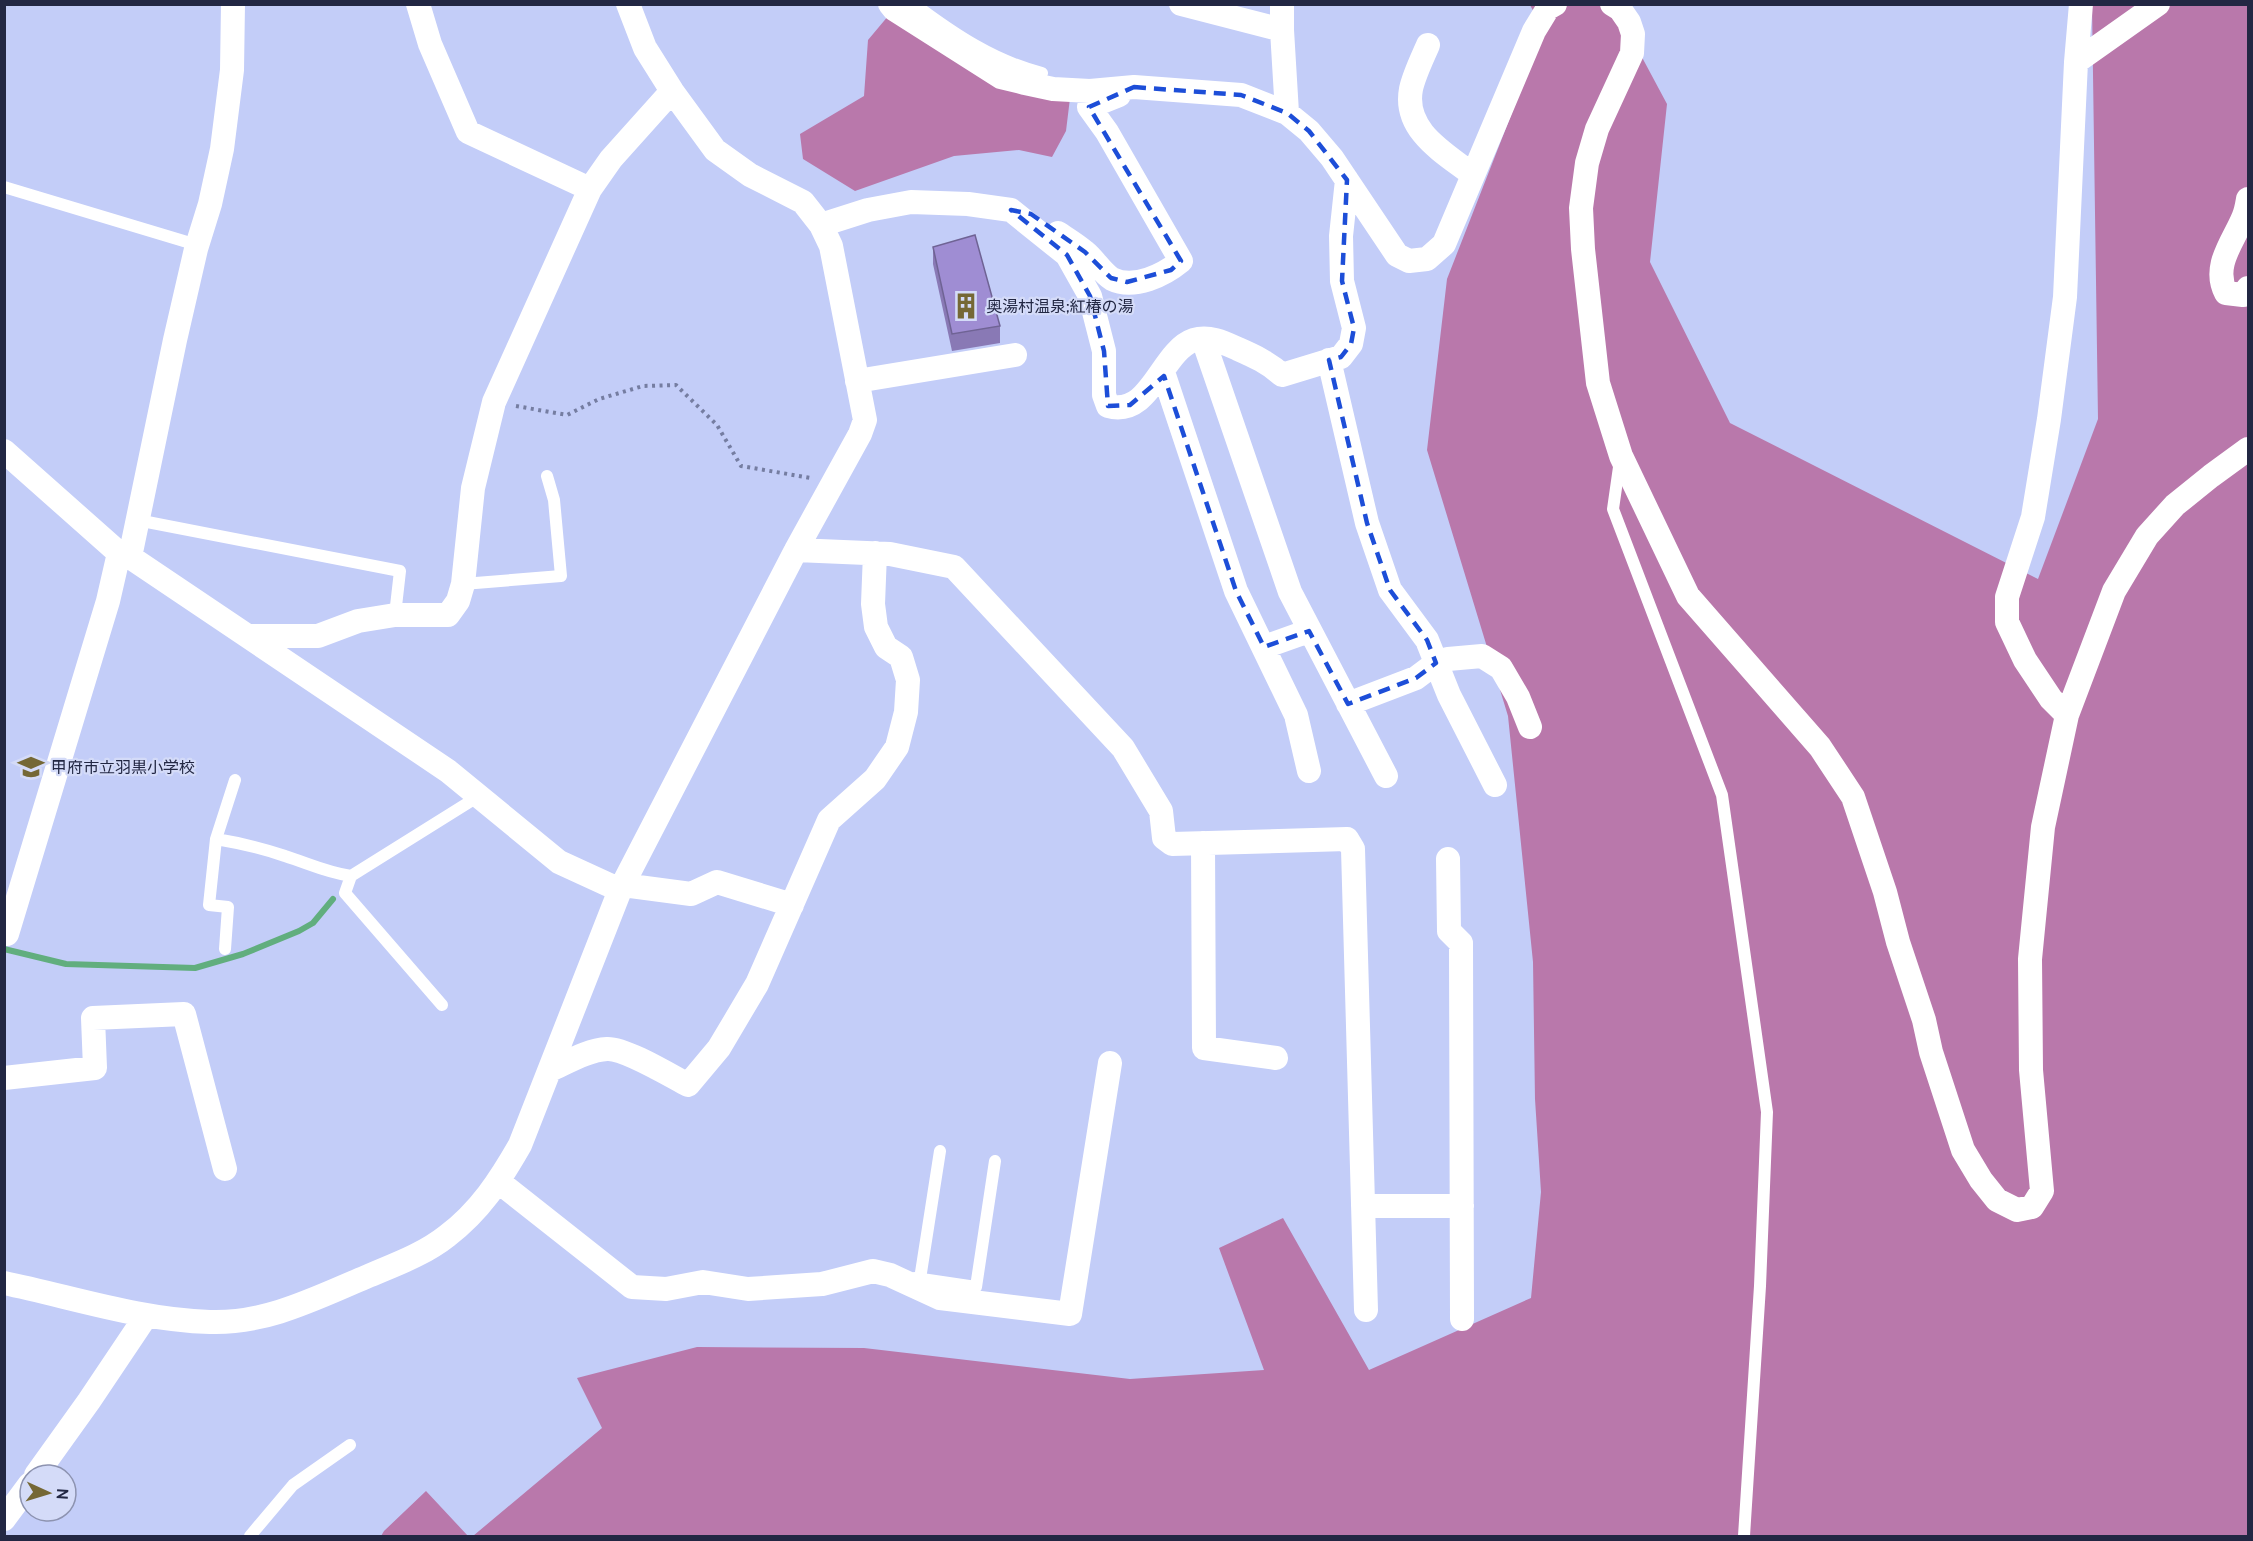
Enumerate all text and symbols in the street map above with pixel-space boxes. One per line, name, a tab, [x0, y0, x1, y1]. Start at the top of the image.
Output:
building icon: 奥湯村温泉;紅椿の湯	[951, 291, 981, 321]
place label: 奥湯村温泉;紅椿の湯	[986, 297, 1133, 316]
school or university icon: 甲府市立羽黒小学校	[16, 752, 46, 782]
place label: 甲府市立羽黒小学校	[51, 758, 195, 777]
north arrow	[18, 1463, 78, 1523]
text: N	[53, 1488, 72, 1500]

